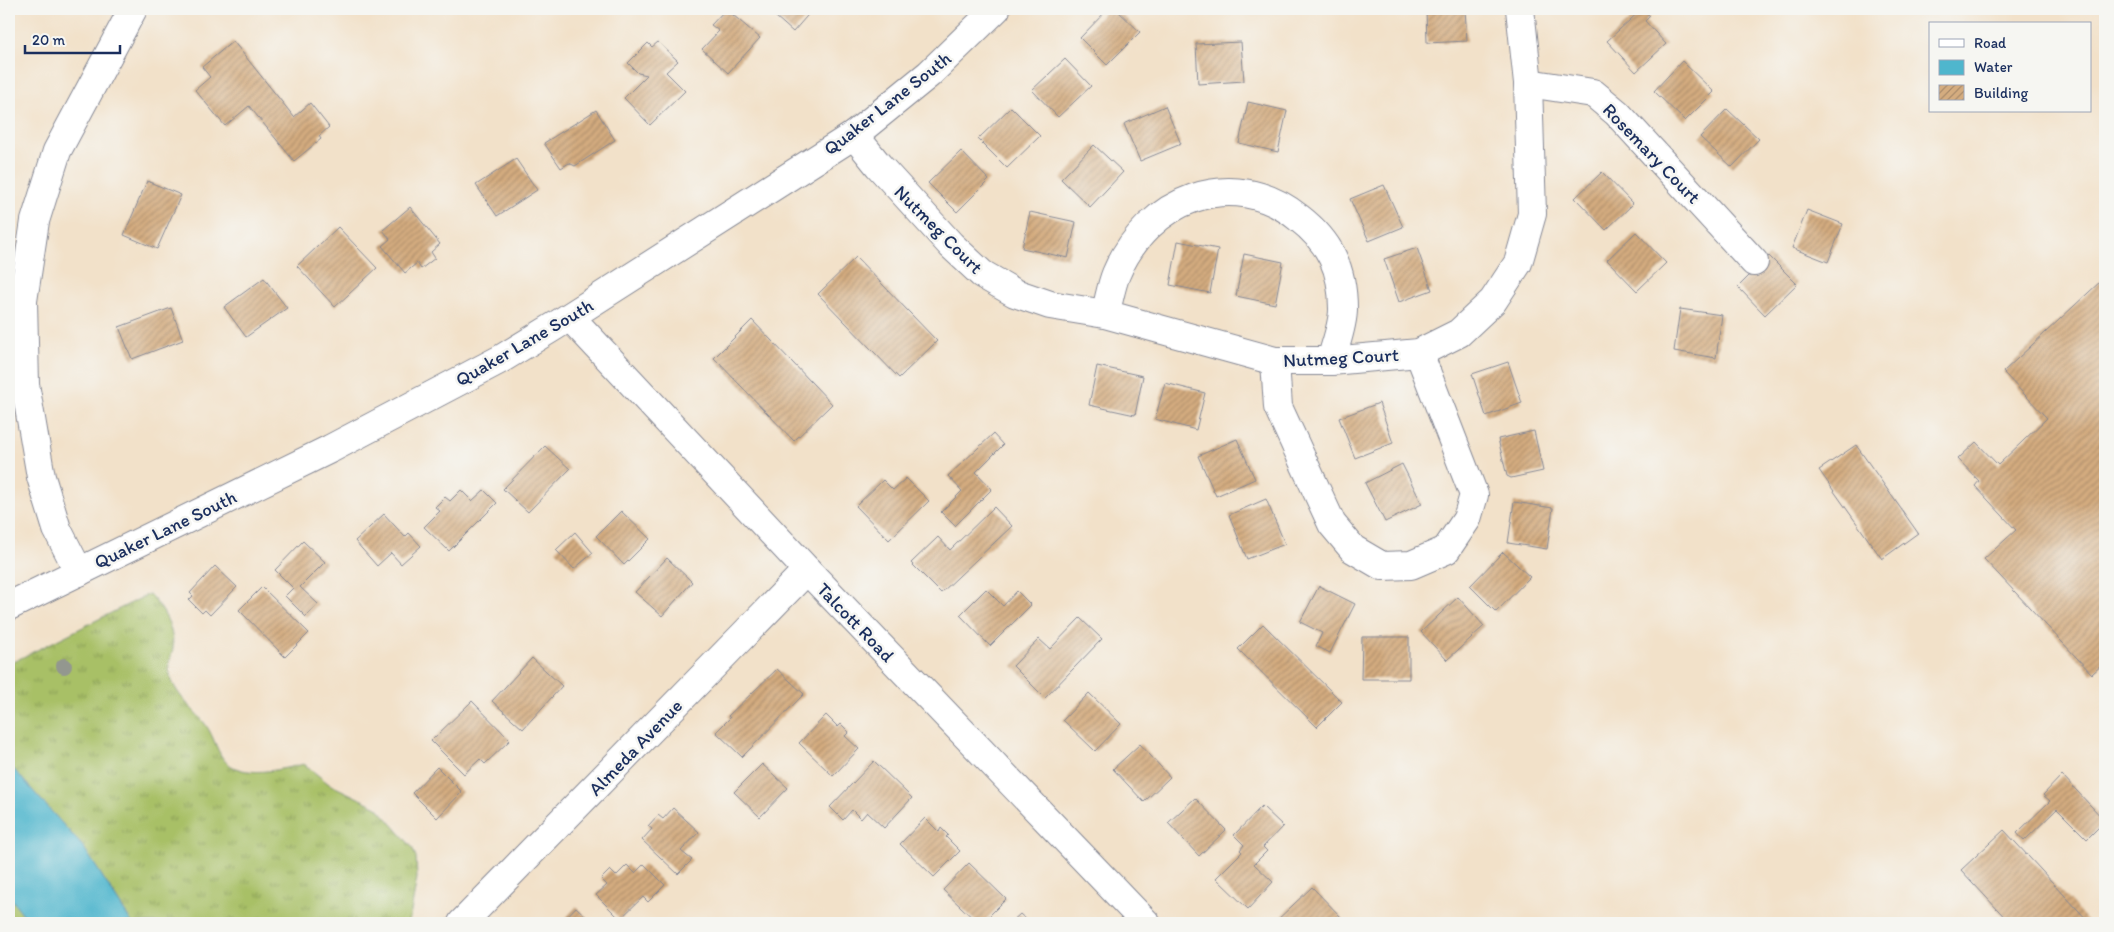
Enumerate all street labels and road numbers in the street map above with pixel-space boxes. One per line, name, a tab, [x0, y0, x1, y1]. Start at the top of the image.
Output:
street label: Quaker Lane South	[819, 46, 956, 160]
street label: Rosemary Court	[1598, 98, 1705, 208]
street label: Nutmeg Court	[890, 180, 988, 278]
street label: Quaker Lane South	[451, 294, 597, 391]
street label: Nutmeg Court	[1283, 343, 1399, 372]
street label: Quaker Lane South	[90, 485, 240, 574]
street label: Talcott Road	[812, 578, 900, 667]
street label: Almeda Avenue	[584, 694, 687, 800]

